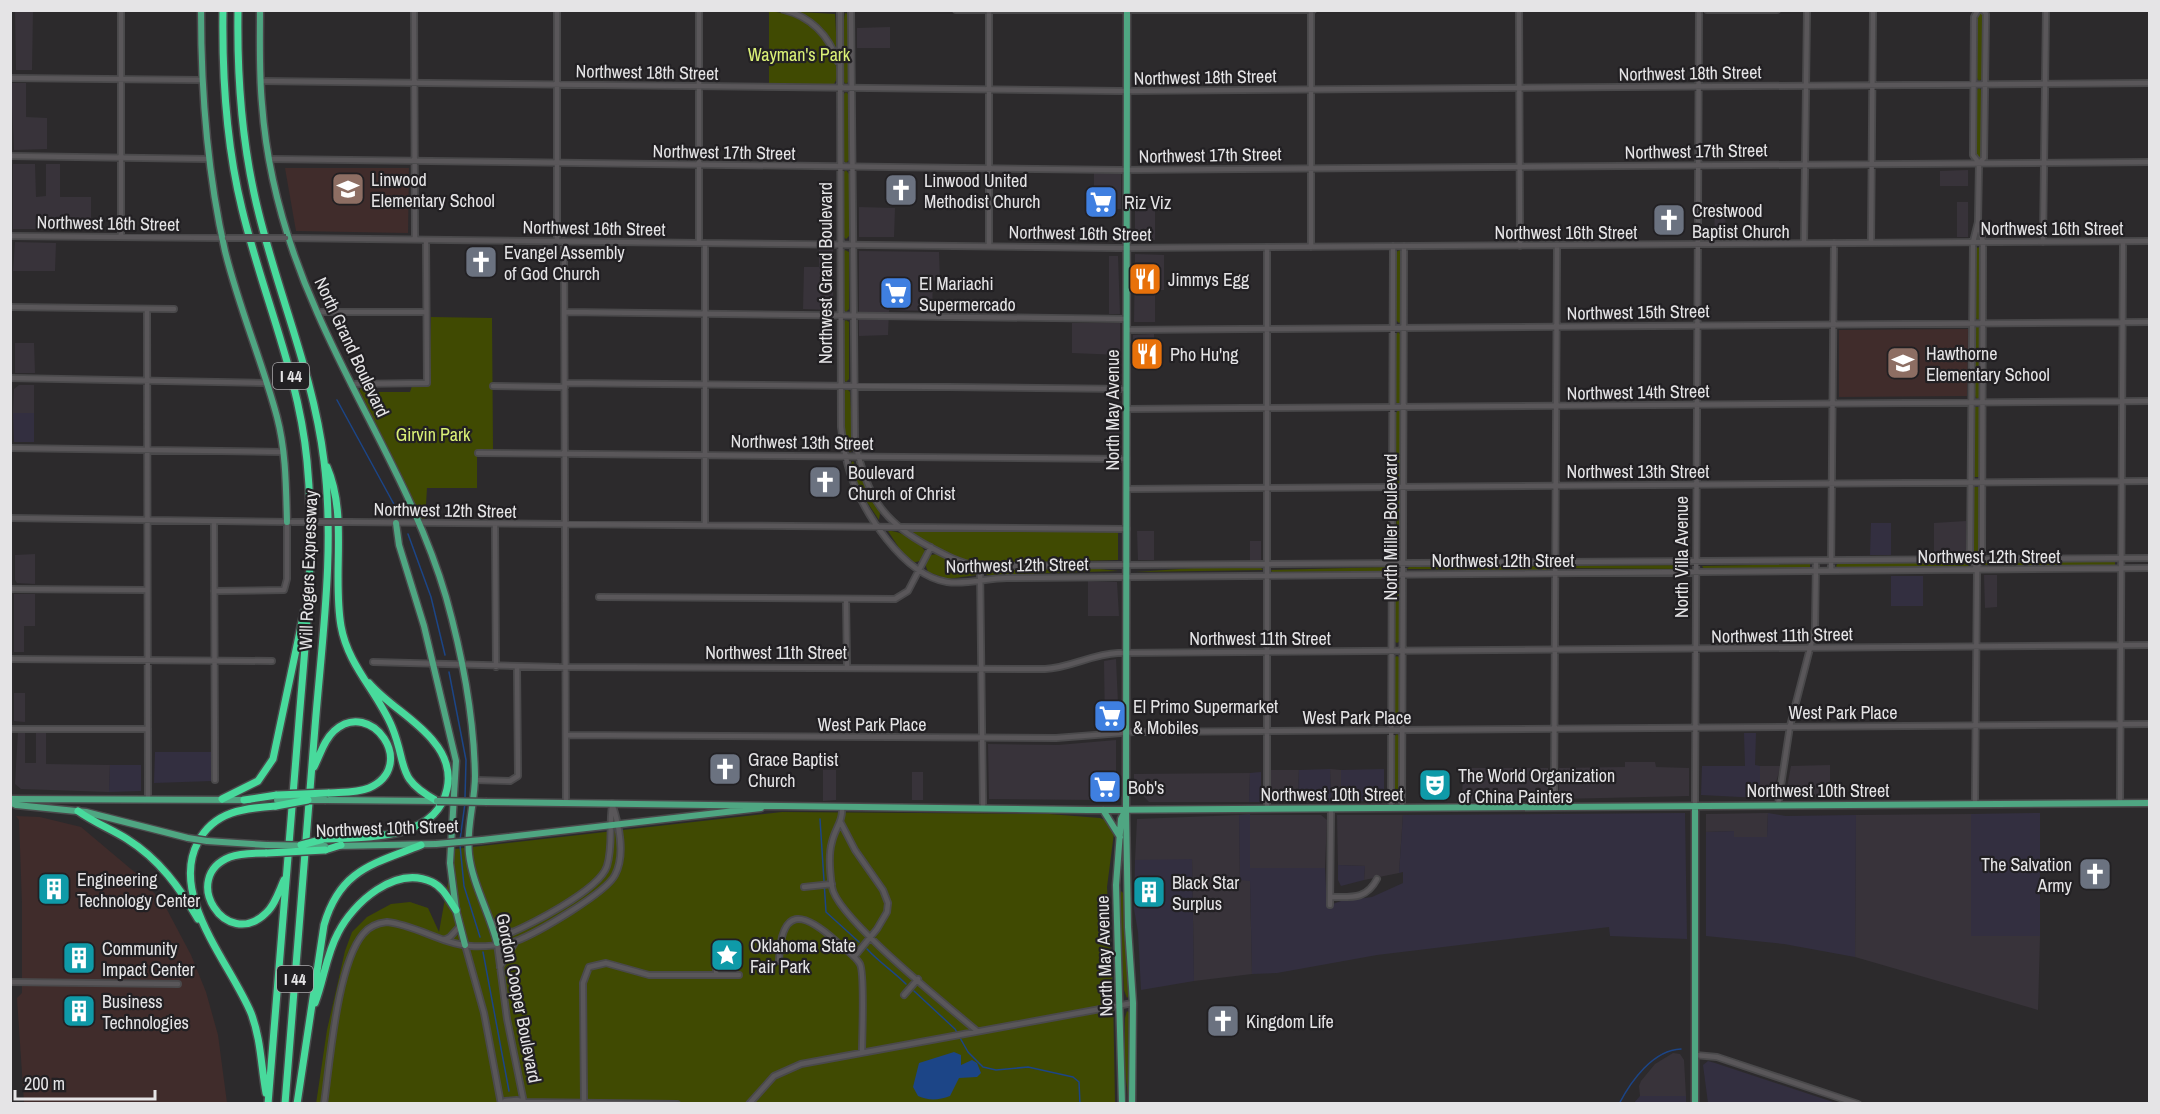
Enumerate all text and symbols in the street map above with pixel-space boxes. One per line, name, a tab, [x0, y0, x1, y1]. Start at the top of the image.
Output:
park label: Wayman's Park	[748, 42, 851, 67]
street label: Northwest 18th Street	[575, 58, 719, 86]
street label: Northwest 18th Street	[1618, 59, 1762, 87]
street label: Northwest 18th Street	[1133, 63, 1277, 91]
street label: Northwest 17th Street	[1624, 137, 1768, 165]
street label: Northwest 17th Street	[652, 138, 796, 166]
street label: Northwest 17th Street	[1138, 141, 1282, 169]
place label: Linwood Elementary School	[371, 167, 495, 213]
place label: Linwood United Methodist Church	[924, 168, 1041, 214]
school or university icon: Linwood Elementary School	[330, 171, 366, 207]
church icon: Linwood United Methodist Church	[883, 172, 919, 208]
street label: Northwest Grand Boulevard	[813, 182, 838, 364]
supermarket icon: Riz Viz	[1083, 184, 1119, 220]
place label: Riz Viz	[1124, 190, 1171, 215]
place label: Crestwood Baptist Church	[1692, 198, 1790, 244]
church icon: Crestwood Baptist Church	[1651, 202, 1687, 238]
street label: Northwest 16th Street	[36, 209, 180, 237]
street label: Northwest 16th Street	[522, 214, 666, 242]
street label: Northwest 16th Street	[1981, 216, 2123, 241]
street label: Northwest 16th Street	[1008, 219, 1152, 247]
street label: Northwest 16th Street	[1495, 220, 1637, 245]
place label: Evangel Assembly of God Church	[504, 240, 625, 286]
church icon: Evangel Assembly of God Church	[463, 244, 499, 280]
restaurant icon: Jimmys Egg	[1127, 261, 1163, 297]
place label: Jimmys Egg	[1168, 267, 1250, 292]
place label: El Mariachi Supermercado	[919, 271, 1016, 317]
street label: North Grand Boulevard	[309, 273, 395, 421]
supermarket icon: El Mariachi Supermercado	[878, 275, 914, 311]
street label: Northwest 15th Street	[1566, 298, 1710, 326]
restaurant icon: Pho Hu'ng	[1129, 336, 1165, 372]
place label: Hawthorne Elementary School	[1926, 341, 2050, 387]
place label: Pho Hu'ng	[1170, 342, 1239, 367]
school or university icon: Hawthorne Elementary School	[1885, 345, 1921, 381]
street label: North May Avenue	[1100, 349, 1125, 471]
road number: I 44	[273, 363, 309, 389]
street label: Northwest 14th Street	[1566, 378, 1710, 406]
park label: Girvin Park	[396, 422, 471, 447]
street label: Northwest 13th Street	[730, 428, 874, 456]
street label: North Miller Boulevard	[1378, 454, 1403, 600]
street label: Northwest 13th Street	[1567, 459, 1709, 484]
place label: Boulevard Church of Christ	[848, 460, 955, 506]
church icon: Boulevard Church of Christ	[807, 464, 843, 500]
street label: Will Rogers Expressway	[293, 489, 323, 650]
street label: Northwest 12th Street	[373, 496, 517, 524]
street label: North Villa Avenue	[1669, 496, 1694, 618]
street label: Northwest 12th Street	[1918, 544, 2060, 569]
street label: Northwest 12th Street	[1432, 548, 1574, 573]
street label: Northwest 12th Street	[945, 551, 1089, 579]
street label: Northwest 11th Street	[1711, 621, 1853, 649]
street label: Northwest 11th Street	[1189, 626, 1331, 651]
street label: Northwest 11th Street	[705, 640, 847, 665]
place label: El Primo Supermarket & Mobiles	[1133, 694, 1278, 740]
supermarket icon: El Primo Supermarket & Mobiles	[1092, 698, 1128, 734]
street label: West Park Place	[1789, 700, 1897, 725]
street label: West Park Place	[1303, 705, 1411, 730]
street label: West Park Place	[818, 712, 926, 737]
place label: Grace Baptist Church	[748, 747, 838, 793]
church icon: Grace Baptist Church	[707, 751, 743, 787]
place label: The World Organization of China Painters	[1458, 763, 1615, 809]
theatre icon: The World Organization of China Painters	[1417, 767, 1453, 803]
supermarket icon: Bob's	[1087, 769, 1123, 805]
place label: Bob's	[1128, 775, 1164, 800]
street label: Northwest 10th Street	[1747, 778, 1889, 803]
street label: Northwest 10th Street	[1261, 782, 1403, 807]
street label: Northwest 10th Street	[315, 813, 459, 843]
place label: The Salvation Army	[1981, 852, 2073, 898]
church icon: The Salvation Army	[2077, 856, 2113, 892]
place label: Engineering Technology Center	[77, 867, 200, 913]
place label: Black Star Surplus	[1172, 870, 1239, 916]
building icon: Engineering Technology Center	[36, 871, 72, 907]
building icon: Black Star Surplus	[1131, 874, 1167, 910]
street label: North May Avenue	[1089, 895, 1119, 1017]
street label: Gordon Cooper Boulevard	[490, 911, 548, 1085]
place label: Oklahoma State Fair Park	[750, 933, 856, 979]
place label: Community Impact Center	[102, 936, 195, 982]
place icon: Oklahoma State Fair Park	[709, 937, 745, 973]
building icon: Community Impact Center	[61, 940, 97, 976]
road number: I 44	[277, 966, 313, 992]
place label: Business Technologies	[102, 989, 189, 1035]
building icon: Business Technologies	[61, 993, 97, 1029]
church icon: Kingdom Life	[1205, 1003, 1241, 1039]
place label: Kingdom Life	[1246, 1009, 1334, 1034]
scale bar	[15, 1063, 154, 1101]
text: 200 m	[24, 1071, 65, 1096]

